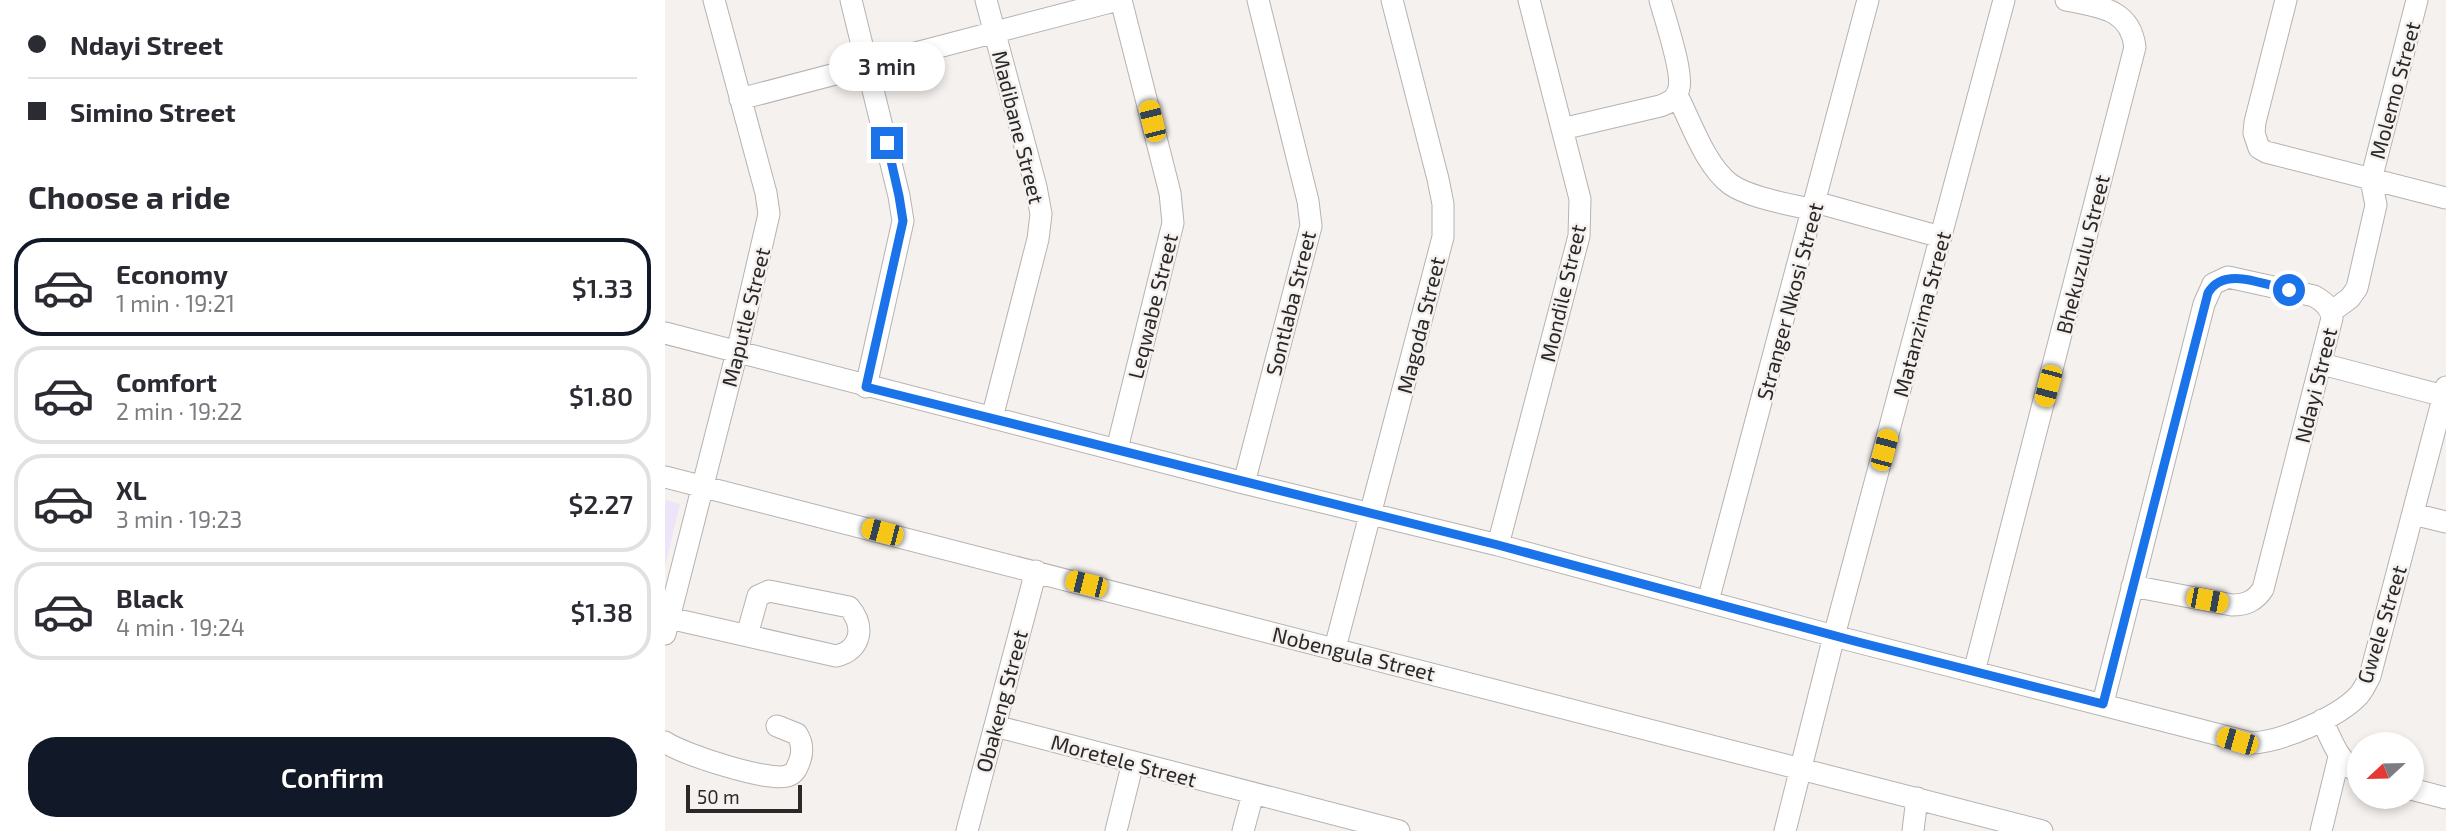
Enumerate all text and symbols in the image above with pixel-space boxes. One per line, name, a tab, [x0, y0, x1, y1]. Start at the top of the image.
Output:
street label: Molemo Street	[2364, 19, 2424, 161]
text: Ndayi Street	[70, 29, 223, 60]
callout: 3 min	[829, 41, 945, 90]
street label: Madibane Street	[988, 48, 1050, 206]
text: 3 min	[858, 52, 916, 80]
text: Simino Street	[70, 96, 236, 127]
car	[1137, 98, 1168, 144]
route end	[871, 127, 903, 159]
street label: Bhekuzulu Street	[2050, 172, 2114, 336]
text: Choose a ride	[28, 177, 231, 215]
street label: Stranger Nkosi Street	[1751, 200, 1827, 402]
street label: Mondile Street	[1534, 222, 1590, 364]
street label: Sontlaba Street	[1260, 228, 1320, 378]
street label: Matanzima Street	[1887, 228, 1955, 400]
street label: Leqwabe Street	[1122, 231, 1182, 381]
street label: Maputle Street	[716, 245, 774, 389]
street label: Magoda Street	[1391, 254, 1449, 396]
icon: car	[32, 256, 95, 319]
text: Economy	[116, 258, 228, 289]
text: $1.33	[572, 272, 633, 303]
route start	[2273, 274, 2305, 306]
text: 1 min · 19:21	[116, 289, 235, 317]
street label: Ndayi Street	[2289, 325, 2341, 445]
car	[2033, 363, 2064, 409]
icon: car	[32, 364, 95, 427]
text: Comfort	[116, 366, 217, 397]
text: $1.80	[569, 380, 633, 411]
text: 2 min · 19:22	[116, 397, 243, 425]
car	[1869, 427, 1900, 473]
icon: car	[32, 472, 95, 535]
text: XL	[116, 474, 147, 505]
text: $2.27	[569, 488, 633, 519]
text: 3 min · 19:23	[116, 505, 242, 533]
car	[859, 516, 906, 548]
street label: Gwele Street	[2351, 562, 2411, 686]
car	[1064, 569, 1109, 599]
icon: car	[32, 580, 95, 643]
text: Black	[116, 582, 184, 613]
car	[2185, 586, 2230, 614]
text: $1.38	[570, 596, 633, 627]
text: 4 min · 19:24	[116, 613, 245, 641]
street label: Nobengula Street	[1270, 621, 1438, 685]
street label: Obakeng Street	[970, 627, 1032, 775]
car	[2214, 725, 2261, 757]
street label: Moretele Street	[1049, 729, 1199, 791]
north arrow	[2347, 732, 2424, 808]
map controls	[2347, 732, 2424, 809]
button: Confirm	[28, 737, 637, 817]
scale bar	[686, 782, 801, 814]
text: 50 m	[697, 785, 740, 808]

